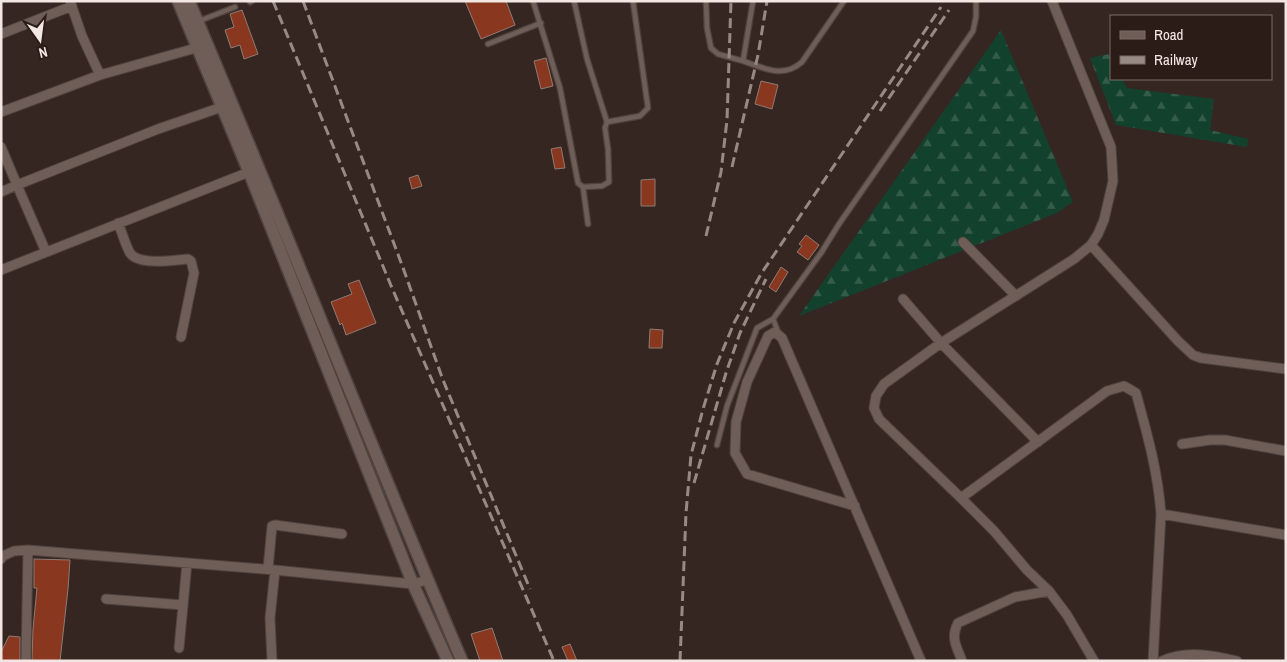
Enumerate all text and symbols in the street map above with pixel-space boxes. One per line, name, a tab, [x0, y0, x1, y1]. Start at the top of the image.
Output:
north arrow	[15, 15, 65, 65]
legend	[1110, 15, 1272, 80]
text: Road	[1154, 24, 1183, 45]
text: N	[37, 43, 49, 62]
text: Railway	[1154, 49, 1199, 70]

